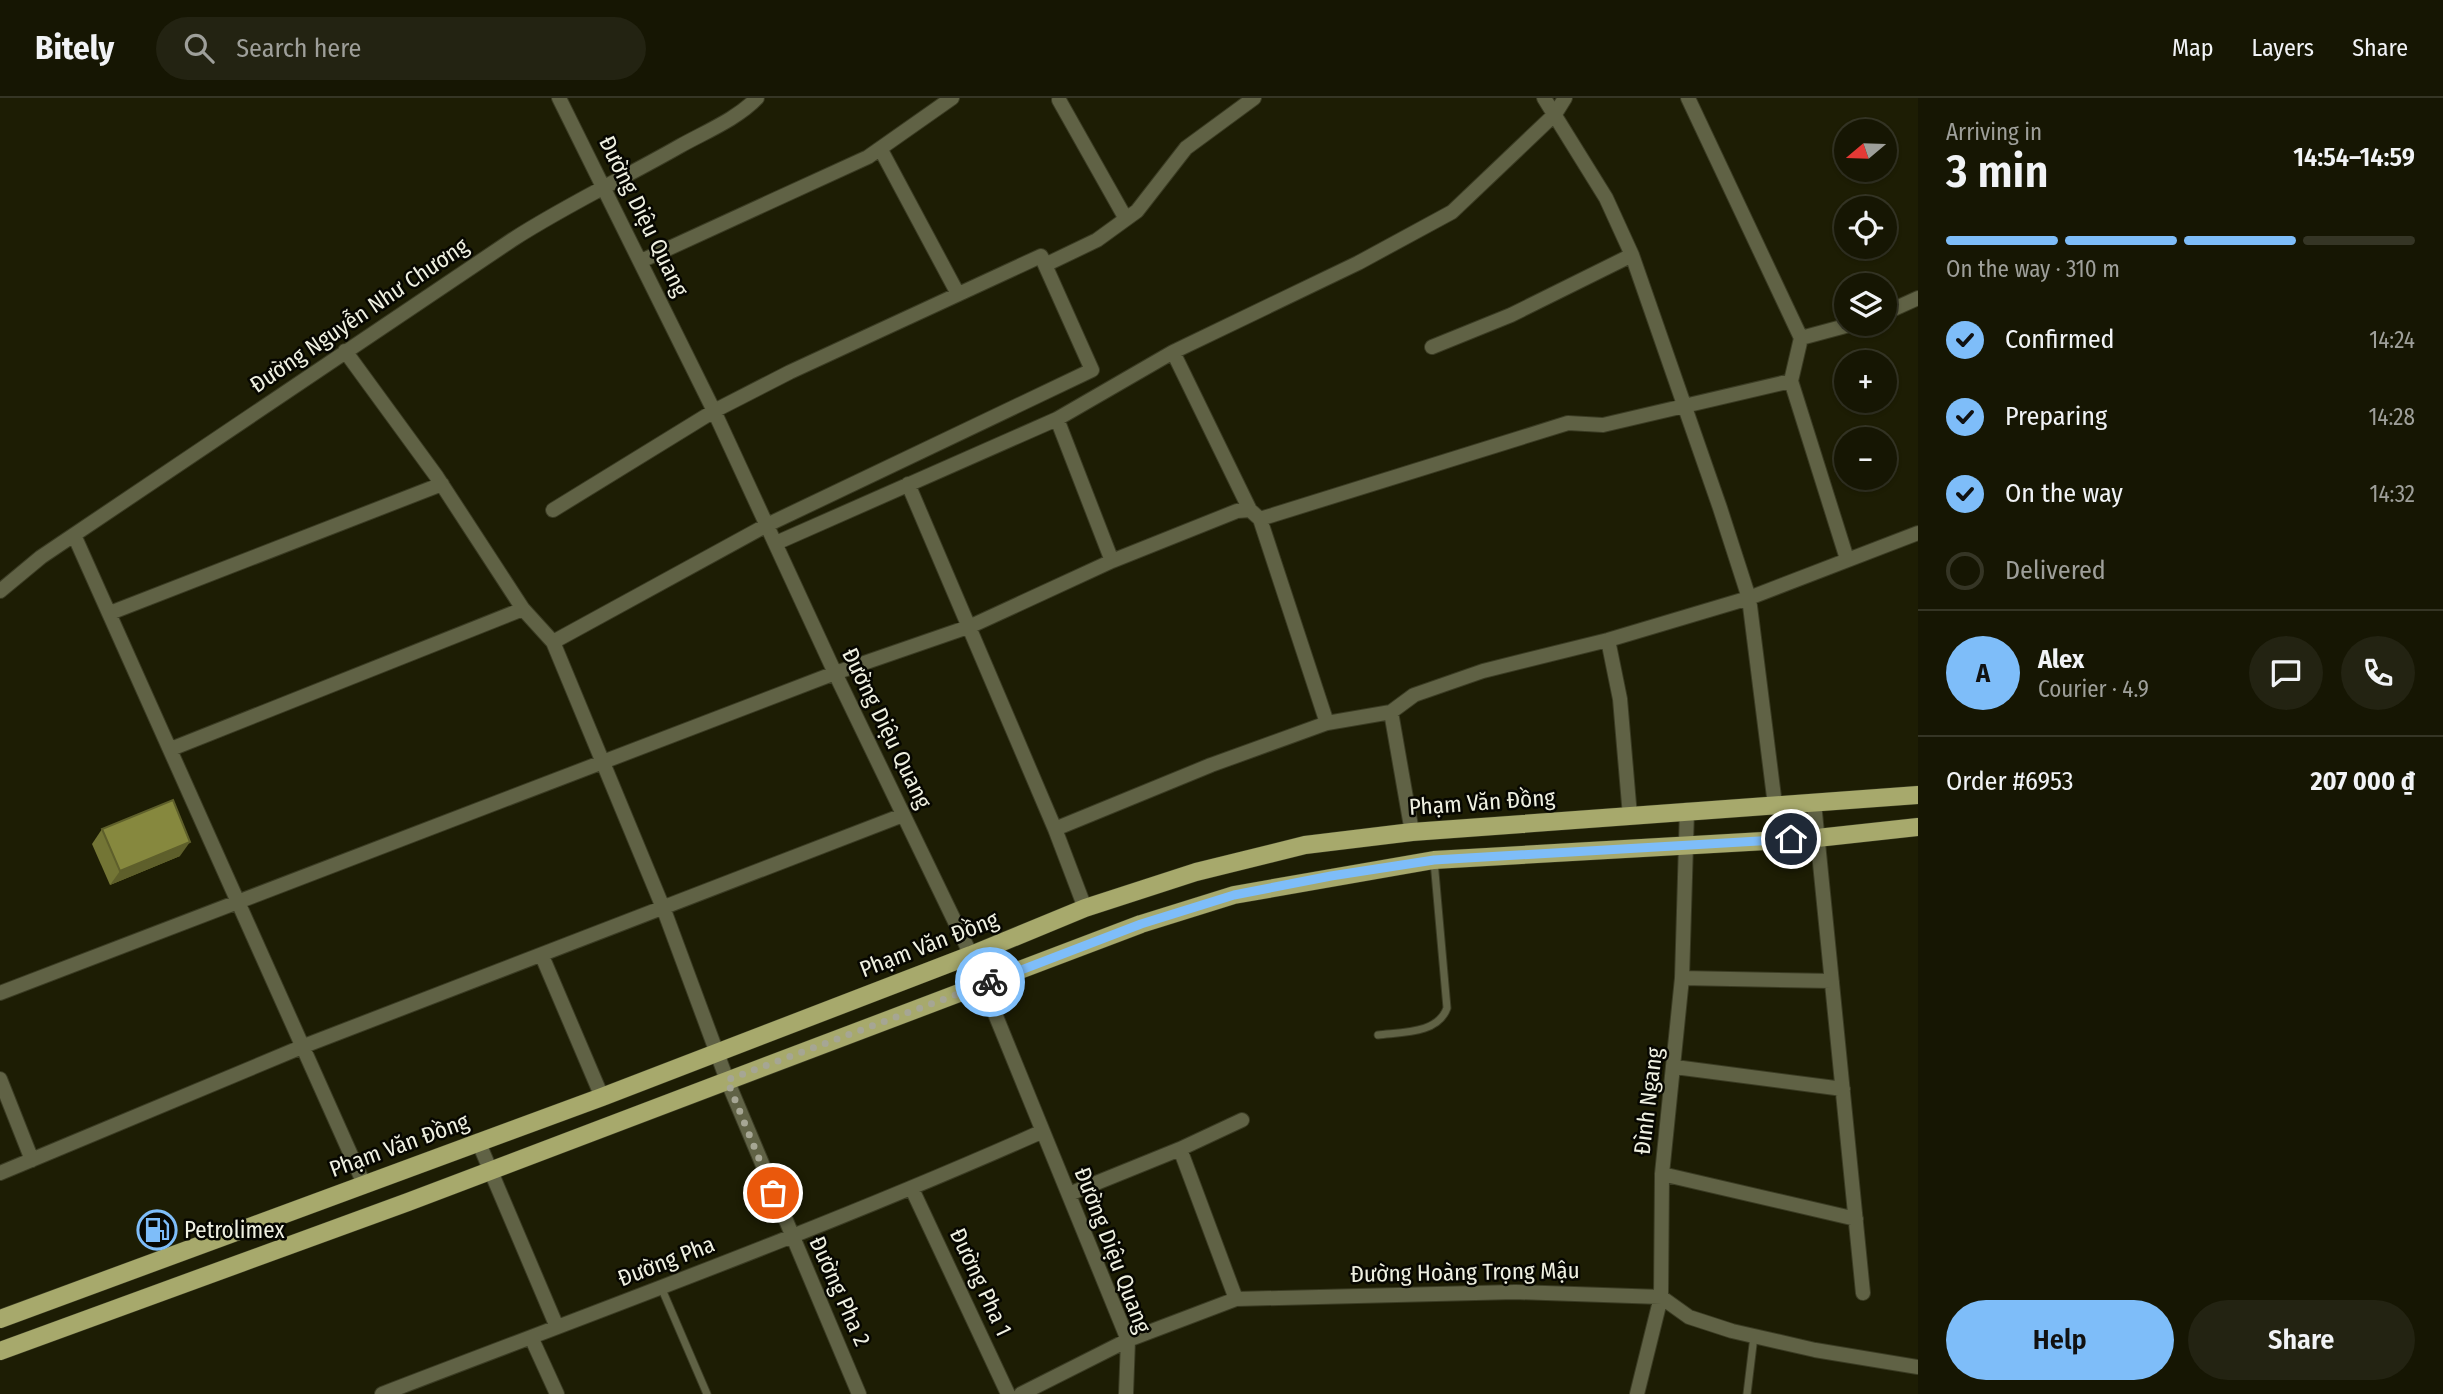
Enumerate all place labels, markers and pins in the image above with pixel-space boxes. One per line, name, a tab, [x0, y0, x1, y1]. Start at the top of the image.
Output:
pin	[1761, 809, 1821, 869]
pin	[743, 1163, 803, 1223]
fuel station icon: Petrolimex	[136, 1209, 178, 1251]
place label: Petrolimex	[184, 1216, 285, 1244]

